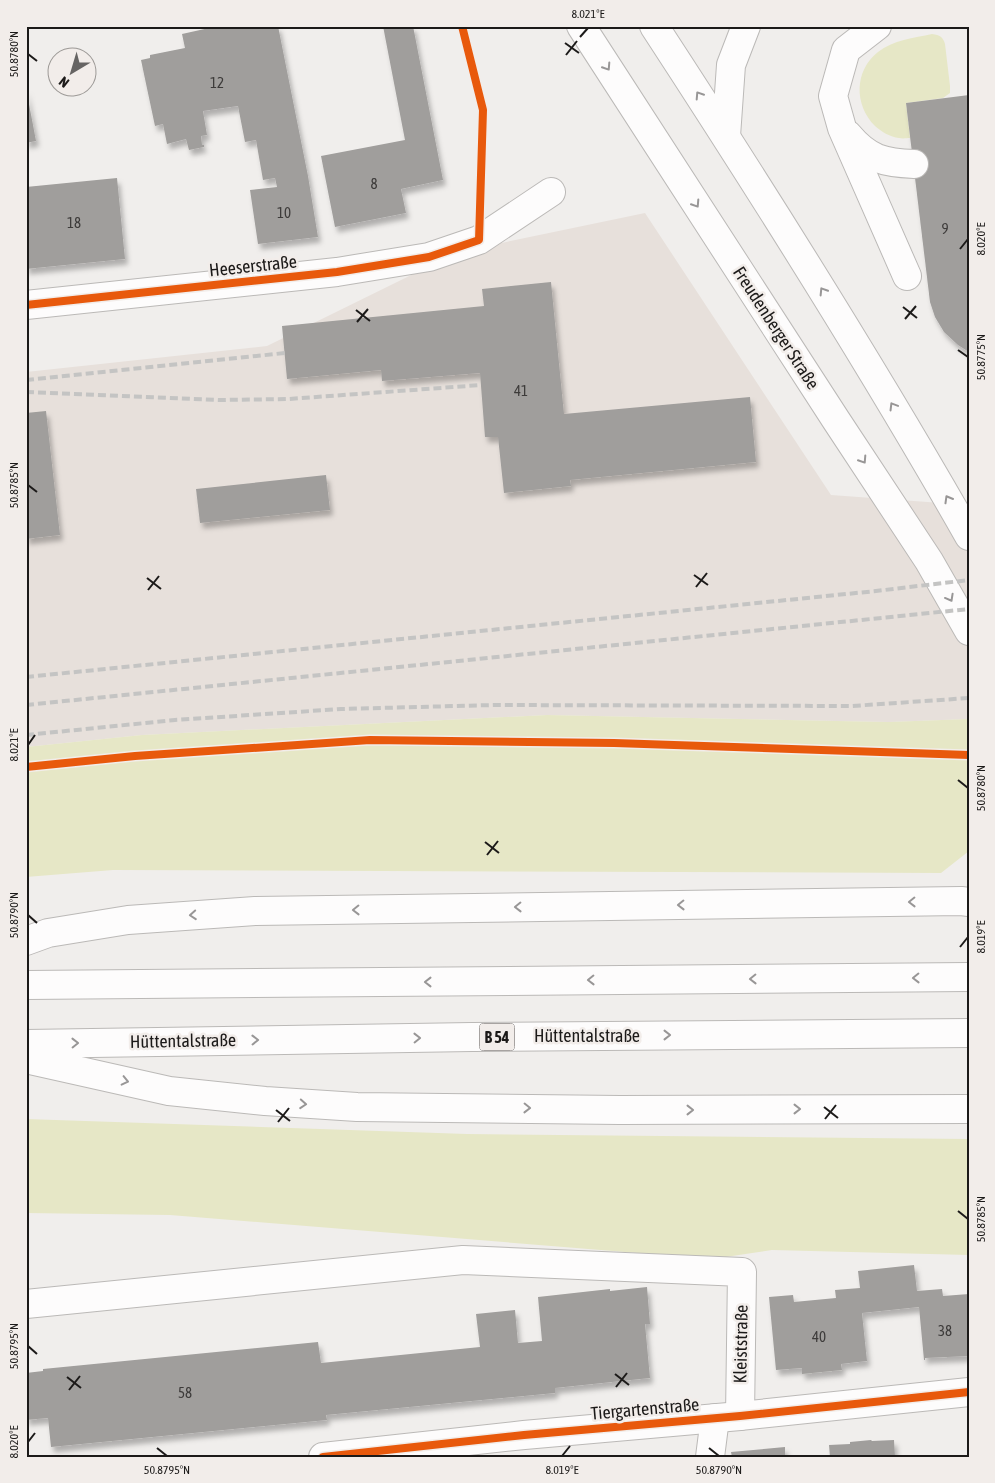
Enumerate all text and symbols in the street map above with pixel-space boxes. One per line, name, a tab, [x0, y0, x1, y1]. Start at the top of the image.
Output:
text: 8.021°E	[571, 7, 605, 21]
text: 50.8780°N	[7, 31, 21, 77]
north arrow	[48, 48, 98, 98]
one-way arrow	[601, 62, 611, 71]
text: N	[56, 73, 72, 91]
house number: 12	[210, 74, 224, 91]
one-way arrow	[696, 91, 705, 101]
house number: 8	[370, 175, 378, 192]
one-way arrow	[689, 198, 699, 207]
house number: 10	[277, 204, 291, 221]
house number: 18	[67, 214, 81, 231]
house number: 9	[941, 220, 949, 237]
text: 8.020°E	[974, 222, 988, 256]
street label: Heeserstraße	[208, 250, 298, 281]
street label: Freudenberger Straße	[729, 262, 824, 393]
one-way arrow	[820, 288, 829, 297]
text: 50.8775°N	[974, 334, 988, 380]
house number: 41	[514, 382, 528, 399]
one-way arrow	[889, 402, 899, 411]
one-way arrow	[856, 455, 866, 464]
text: 50.8785°N	[7, 462, 21, 508]
one-way arrow	[944, 496, 954, 505]
one-way arrow	[943, 592, 953, 601]
text: 8.021°E	[7, 728, 21, 762]
text: 50.8780°N	[974, 765, 988, 811]
text: 50.8790°N	[7, 892, 21, 938]
one-way arrow	[908, 897, 916, 907]
one-way arrow	[677, 900, 684, 910]
one-way arrow	[514, 902, 522, 913]
one-way arrow	[352, 905, 360, 915]
one-way arrow	[189, 910, 197, 921]
text: 8.019°E	[974, 920, 988, 954]
one-way arrow	[912, 972, 920, 983]
one-way arrow	[749, 974, 757, 984]
one-way arrow	[587, 975, 595, 986]
one-way arrow	[424, 977, 432, 987]
road number: B 54	[480, 1024, 514, 1050]
street label: Hüttentalstraße	[534, 1025, 640, 1046]
street label: Hüttentalstraße	[130, 1029, 236, 1052]
one-way arrow	[664, 1030, 672, 1040]
one-way arrow	[414, 1033, 422, 1043]
one-way arrow	[252, 1035, 259, 1045]
one-way arrow	[72, 1038, 79, 1048]
one-way arrow	[121, 1075, 130, 1086]
one-way arrow	[300, 1098, 308, 1109]
one-way arrow	[523, 1103, 531, 1114]
one-way arrow	[793, 1104, 801, 1114]
one-way arrow	[686, 1105, 694, 1115]
text: 50.8785°N	[974, 1196, 988, 1242]
street label: Kleiststraße	[729, 1304, 752, 1384]
house number: 38	[938, 1322, 952, 1339]
text: 50.8795°N	[7, 1323, 21, 1369]
house number: 40	[812, 1328, 826, 1345]
house number: 58	[178, 1384, 192, 1401]
street label: Tiergartenstraße	[590, 1393, 700, 1424]
text: 8.020°E	[7, 1425, 21, 1459]
text: 50.8795°N	[144, 1463, 190, 1477]
text: 8.019°E	[545, 1463, 579, 1477]
text: 50.8790°N	[696, 1463, 742, 1477]

